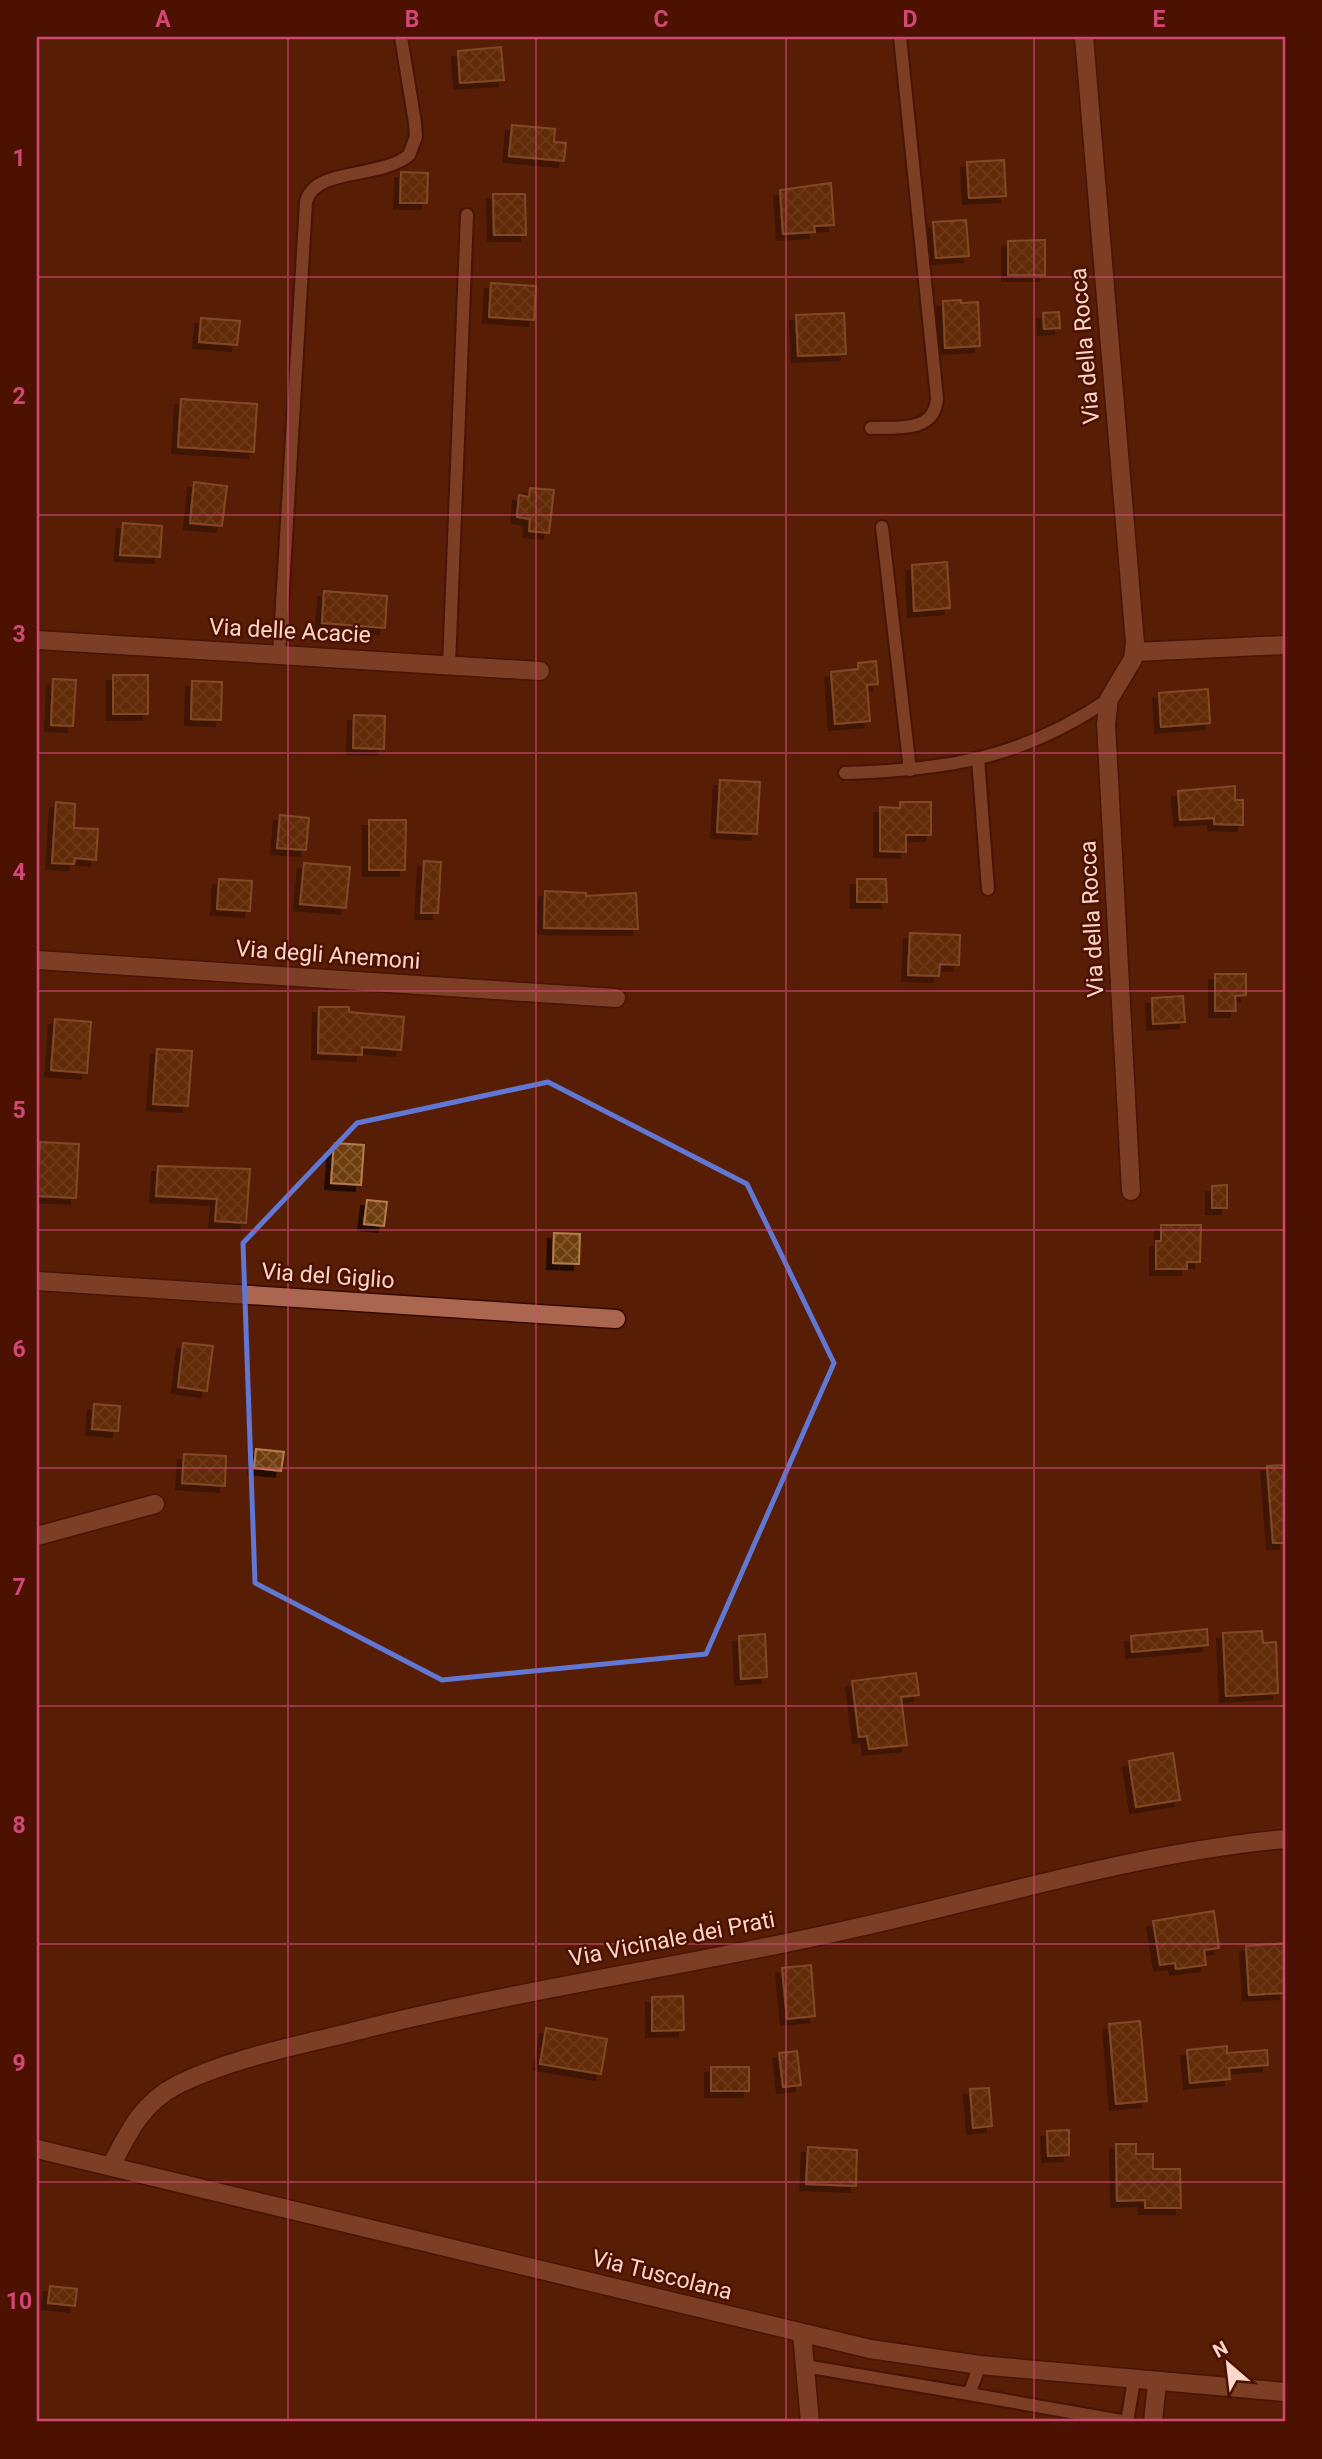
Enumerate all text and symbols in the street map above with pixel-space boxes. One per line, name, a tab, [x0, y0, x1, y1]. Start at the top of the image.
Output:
text: A	[155, 6, 171, 33]
text: B	[405, 6, 419, 33]
text: C	[653, 6, 669, 33]
text: D	[903, 6, 917, 33]
text: E	[1153, 6, 1166, 33]
text: 1	[12, 145, 26, 172]
street label: Via della Rocca	[1065, 267, 1105, 425]
text: 2	[12, 383, 26, 410]
street label: Via delle Acacie	[208, 613, 372, 649]
text: 3	[12, 621, 26, 648]
street label: Via della Rocca	[1074, 840, 1110, 998]
text: 4	[12, 859, 26, 886]
street label: Via degli Anemoni	[235, 935, 421, 975]
text: 5	[12, 1097, 26, 1124]
street label: Via del Giglio	[261, 1258, 395, 1294]
text: 6	[12, 1336, 26, 1363]
text: 7	[12, 1574, 26, 1601]
text: 8	[12, 1812, 26, 1839]
street label: Via Vicinale dei Prati	[567, 1906, 777, 1972]
text: 9	[12, 2050, 26, 2077]
street label: Via Tuscolana	[589, 2245, 735, 2305]
text: 10	[6, 2288, 32, 2315]
north arrow	[1192, 2330, 1262, 2400]
text: N	[1209, 2336, 1232, 2363]

